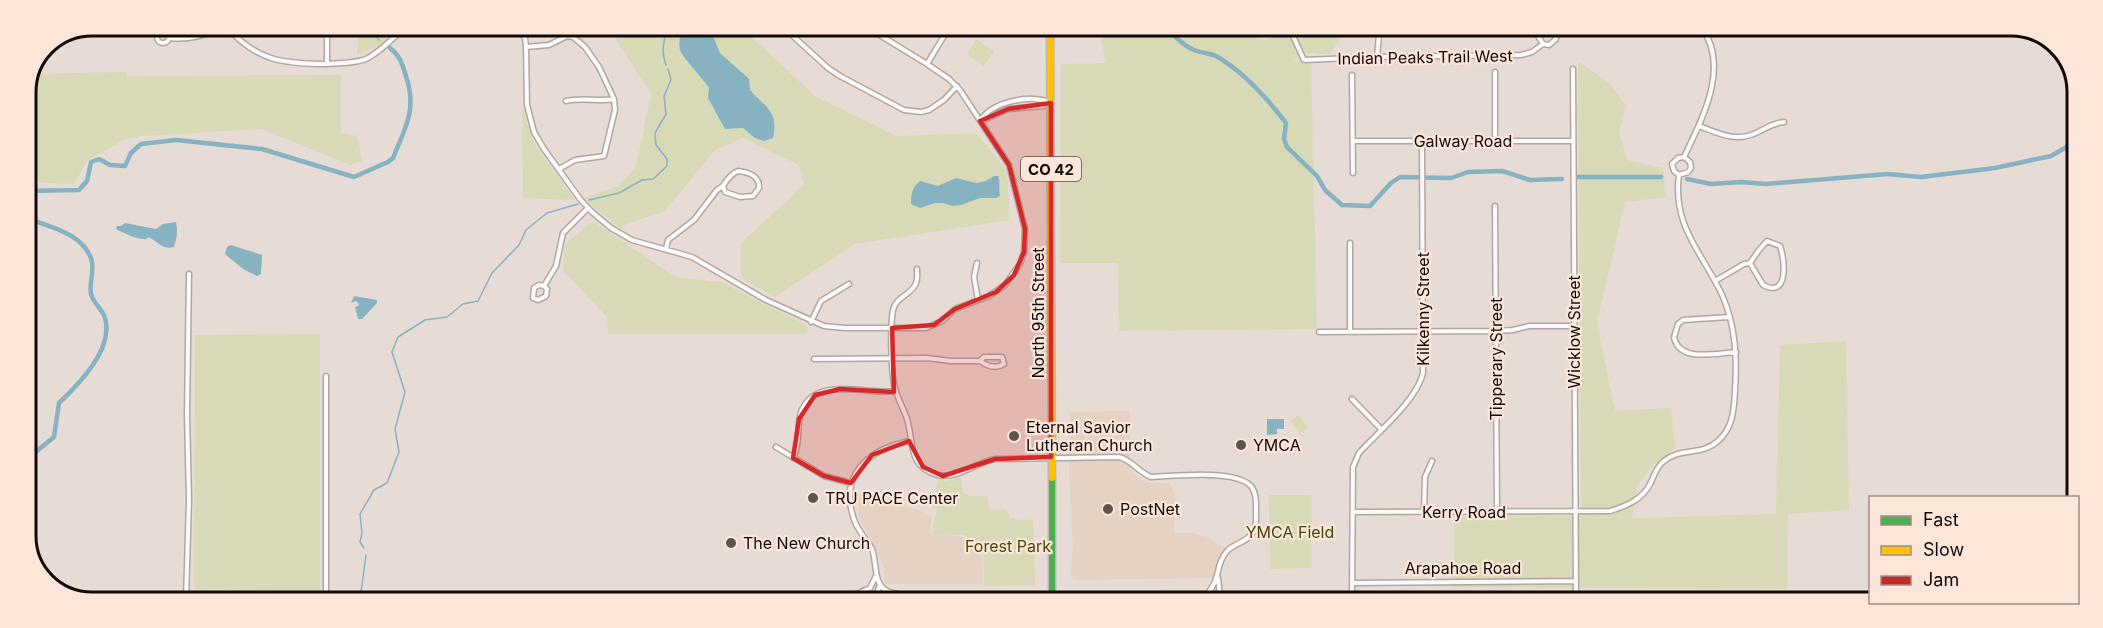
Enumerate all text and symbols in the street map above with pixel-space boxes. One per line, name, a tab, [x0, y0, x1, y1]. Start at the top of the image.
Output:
street label: Indian Peaks Trail West	[1337, 45, 1513, 69]
street label: Galway Road	[1414, 131, 1512, 151]
road number: CO 42	[1021, 157, 1081, 181]
street label: North 95th Street	[1028, 247, 1048, 379]
street label: Kilkenny Street	[1413, 252, 1433, 366]
street label: Wicklow Street	[1564, 275, 1584, 389]
street label: Tipperary Street	[1486, 297, 1506, 421]
place label: Eternal Savior Lutheran Church	[1026, 417, 1152, 455]
marker: Eternal Savior Lutheran Church	[1007, 429, 1021, 443]
place label: YMCA	[1253, 435, 1301, 455]
marker: YMCA	[1234, 438, 1248, 452]
place label: TRU PACE Center	[825, 488, 958, 508]
marker: TRU PACE Center	[806, 491, 820, 505]
legend	[1869, 496, 2079, 604]
place label: PostNet	[1120, 499, 1180, 519]
marker: PostNet	[1101, 502, 1115, 516]
street label: Kerry Road	[1422, 502, 1506, 522]
text: Fast	[1923, 509, 1959, 530]
park label: YMCA Field	[1246, 522, 1334, 542]
place label: The New Church	[743, 533, 870, 553]
marker: The New Church	[724, 536, 738, 550]
park label: Forest Park	[965, 536, 1051, 556]
text: Slow	[1923, 539, 1964, 560]
street label: Arapahoe Road	[1405, 558, 1521, 578]
text: Jam	[1923, 569, 1959, 590]

